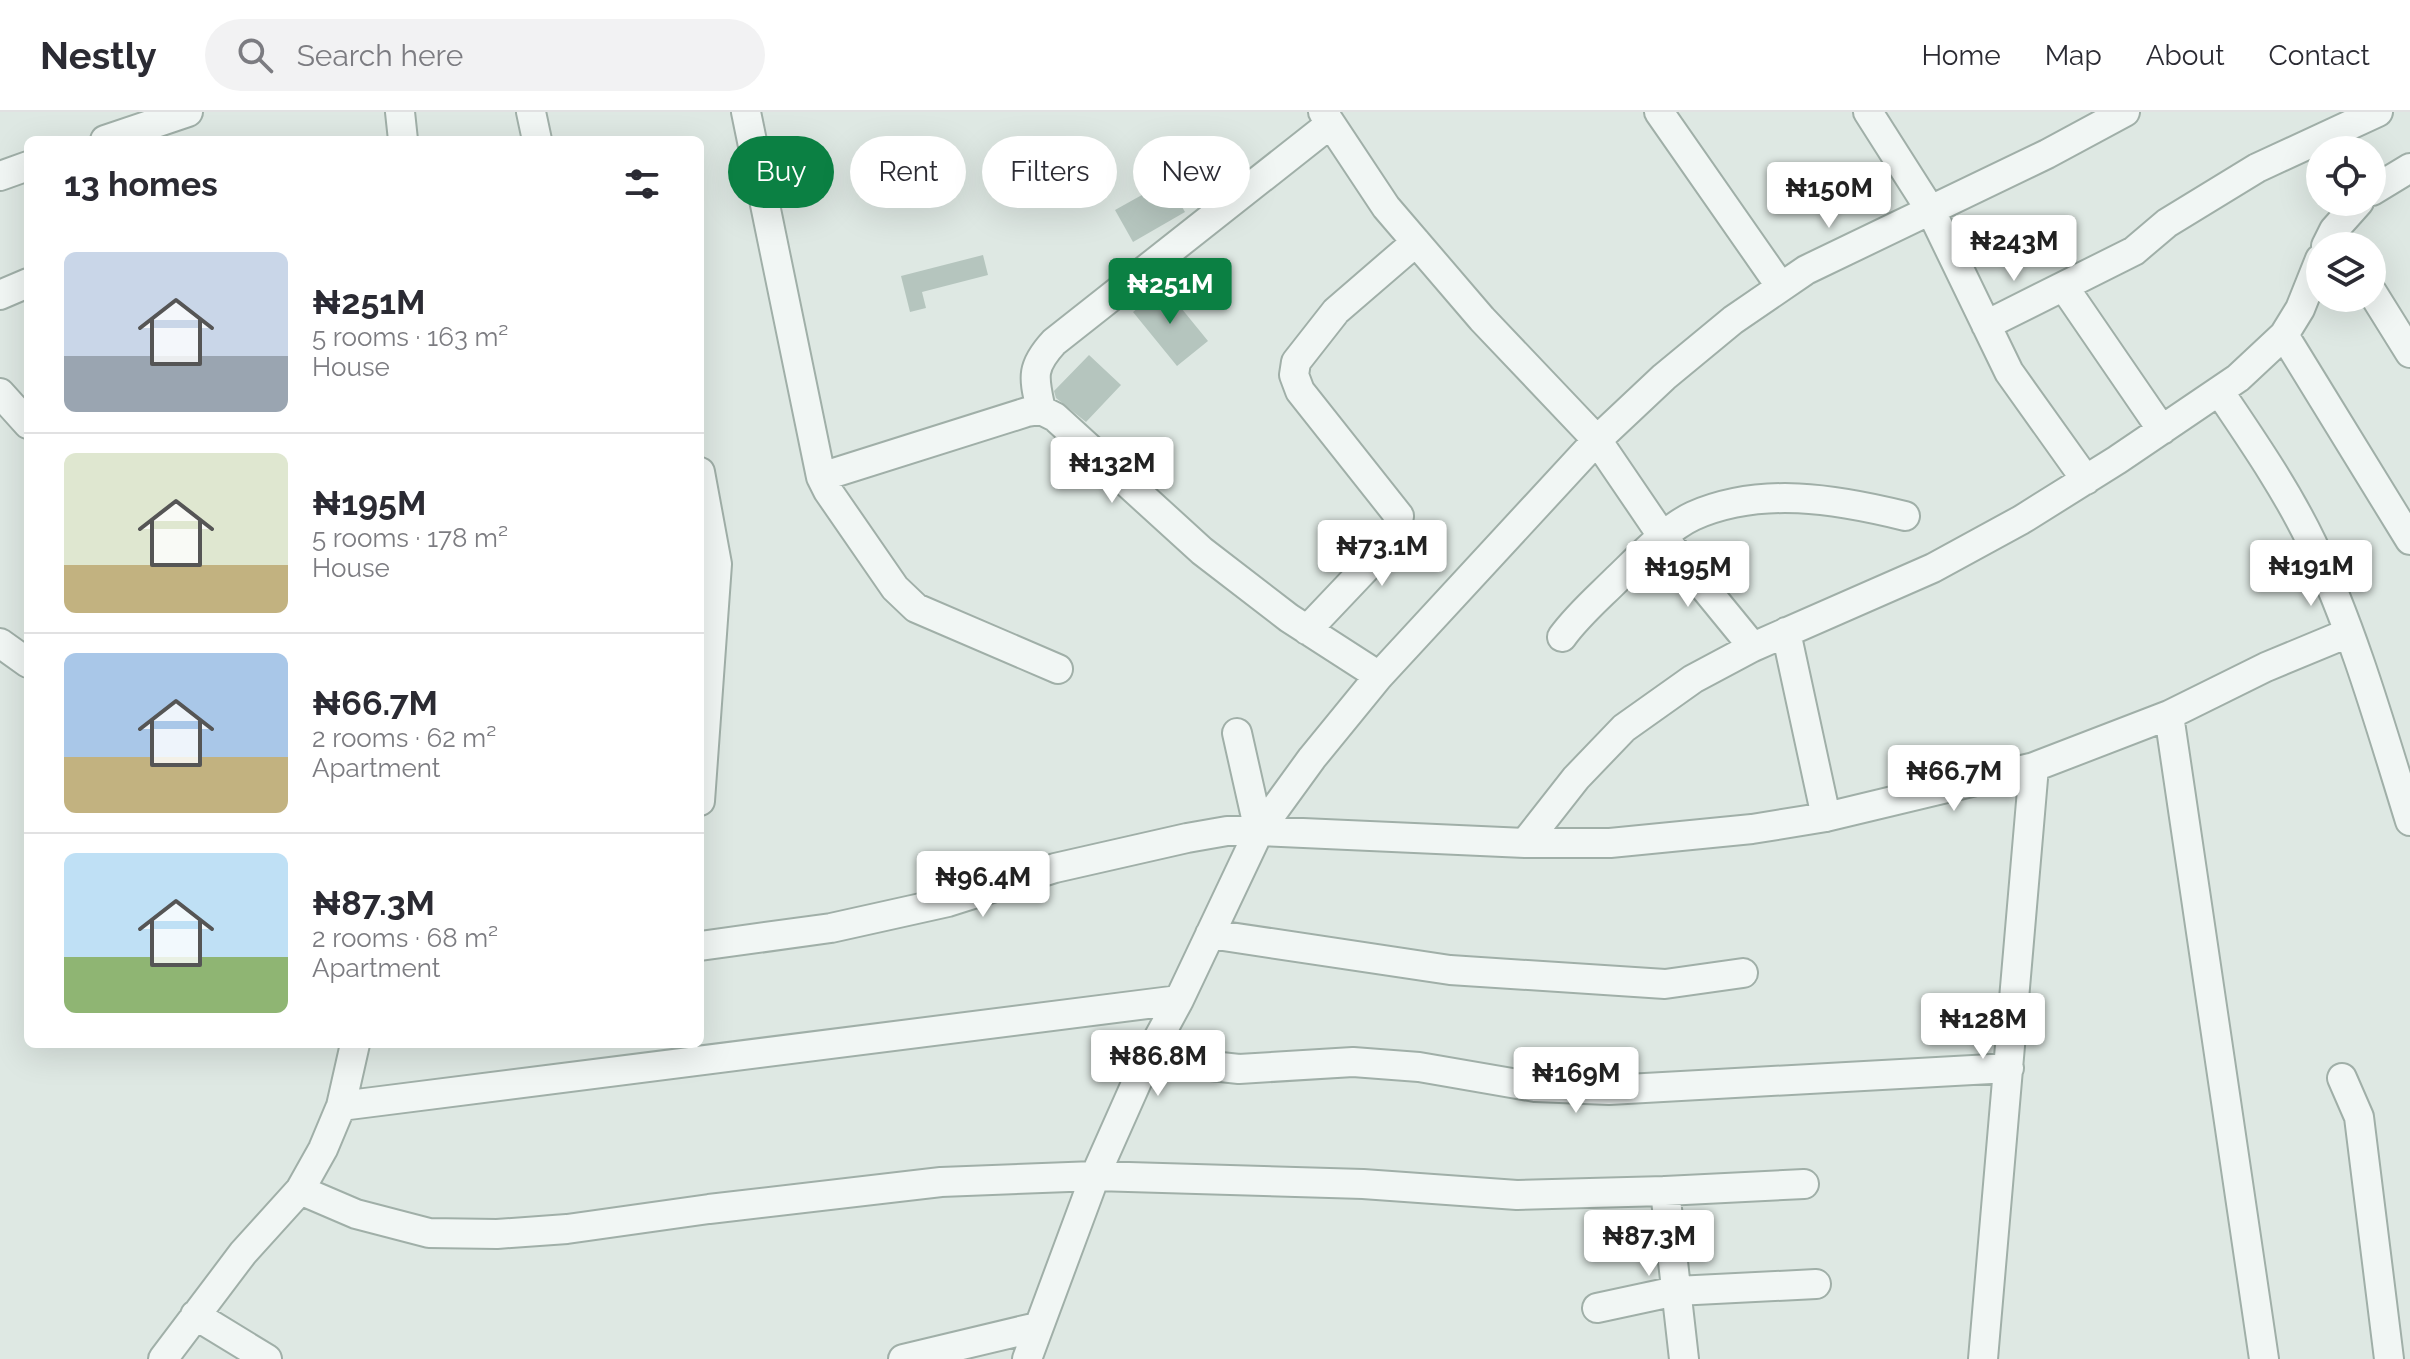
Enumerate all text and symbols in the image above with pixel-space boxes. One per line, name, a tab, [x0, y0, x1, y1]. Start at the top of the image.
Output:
search box	[205, 19, 765, 91]
text: Nestly	[40, 33, 157, 78]
icon: search	[233, 33, 277, 77]
text: Search here	[297, 38, 463, 73]
text: Home	[1921, 39, 2001, 72]
text: Map	[2045, 39, 2102, 72]
text: About	[2146, 39, 2225, 72]
text: Contact	[2269, 39, 2370, 72]
chip: Buy	[728, 136, 834, 208]
chip: Rent	[850, 136, 966, 208]
chip: Filters	[982, 136, 1117, 208]
chip: New	[1133, 136, 1250, 208]
map controls	[2306, 136, 2386, 312]
button: locate	[2306, 136, 2386, 216]
icon: filters	[620, 162, 664, 206]
pin: ₦150M	[1773, 162, 1885, 230]
text: 13 homes	[64, 164, 218, 204]
text: ₦150M	[1785, 173, 1873, 203]
pin: ₦243M	[1958, 215, 2070, 283]
text: ₦243M	[1970, 226, 2058, 256]
button: layers	[2306, 232, 2386, 312]
pin: ₦251M	[1114, 258, 1226, 326]
text: ₦251M	[1127, 269, 1213, 299]
text: ₦251M	[312, 282, 426, 322]
icon: home	[128, 284, 224, 380]
text: 5 rooms · 163 m²	[312, 322, 508, 352]
text: House	[312, 352, 390, 382]
pin: ₦132M	[1056, 437, 1168, 505]
text: ₦132M	[1069, 448, 1155, 478]
text: ₦195M	[312, 483, 426, 523]
icon: home	[128, 485, 224, 581]
pin: ₦73.1M	[1317, 520, 1447, 588]
text: 5 rooms · 178 m²	[312, 523, 508, 553]
text: ₦73.1M	[1336, 531, 1428, 561]
pin: ₦191M	[2255, 540, 2367, 608]
pin: ₦195M	[1632, 541, 1744, 609]
text: ₦191M	[2268, 551, 2354, 581]
text: ₦195M	[1644, 552, 1732, 582]
text: House	[312, 553, 390, 583]
text: ₦66.7M	[312, 683, 438, 723]
icon: home	[128, 685, 224, 781]
text: 2 rooms · 62 m²	[312, 723, 496, 753]
pin: ₦66.7M	[1889, 745, 2019, 813]
text: Apartment	[312, 753, 441, 783]
text: ₦66.7M	[1906, 756, 2002, 786]
pin: ₦96.4M	[918, 851, 1048, 919]
text: ₦96.4M	[935, 862, 1031, 892]
text: ₦87.3M	[312, 883, 435, 923]
icon: home	[128, 885, 224, 981]
text: 2 rooms · 68 m²	[312, 923, 498, 953]
text: Apartment	[312, 953, 441, 983]
pin: ₦128M	[1927, 993, 2039, 1061]
text: ₦128M	[1939, 1004, 2027, 1034]
pin: ₦86.8M	[1093, 1030, 1223, 1098]
text: ₦86.8M	[1109, 1041, 1207, 1071]
pin: ₦169M	[1520, 1047, 1632, 1115]
text: ₦169M	[1532, 1058, 1620, 1088]
pin: ₦87.3M	[1584, 1210, 1714, 1278]
text: ₦87.3M	[1602, 1221, 1696, 1251]

